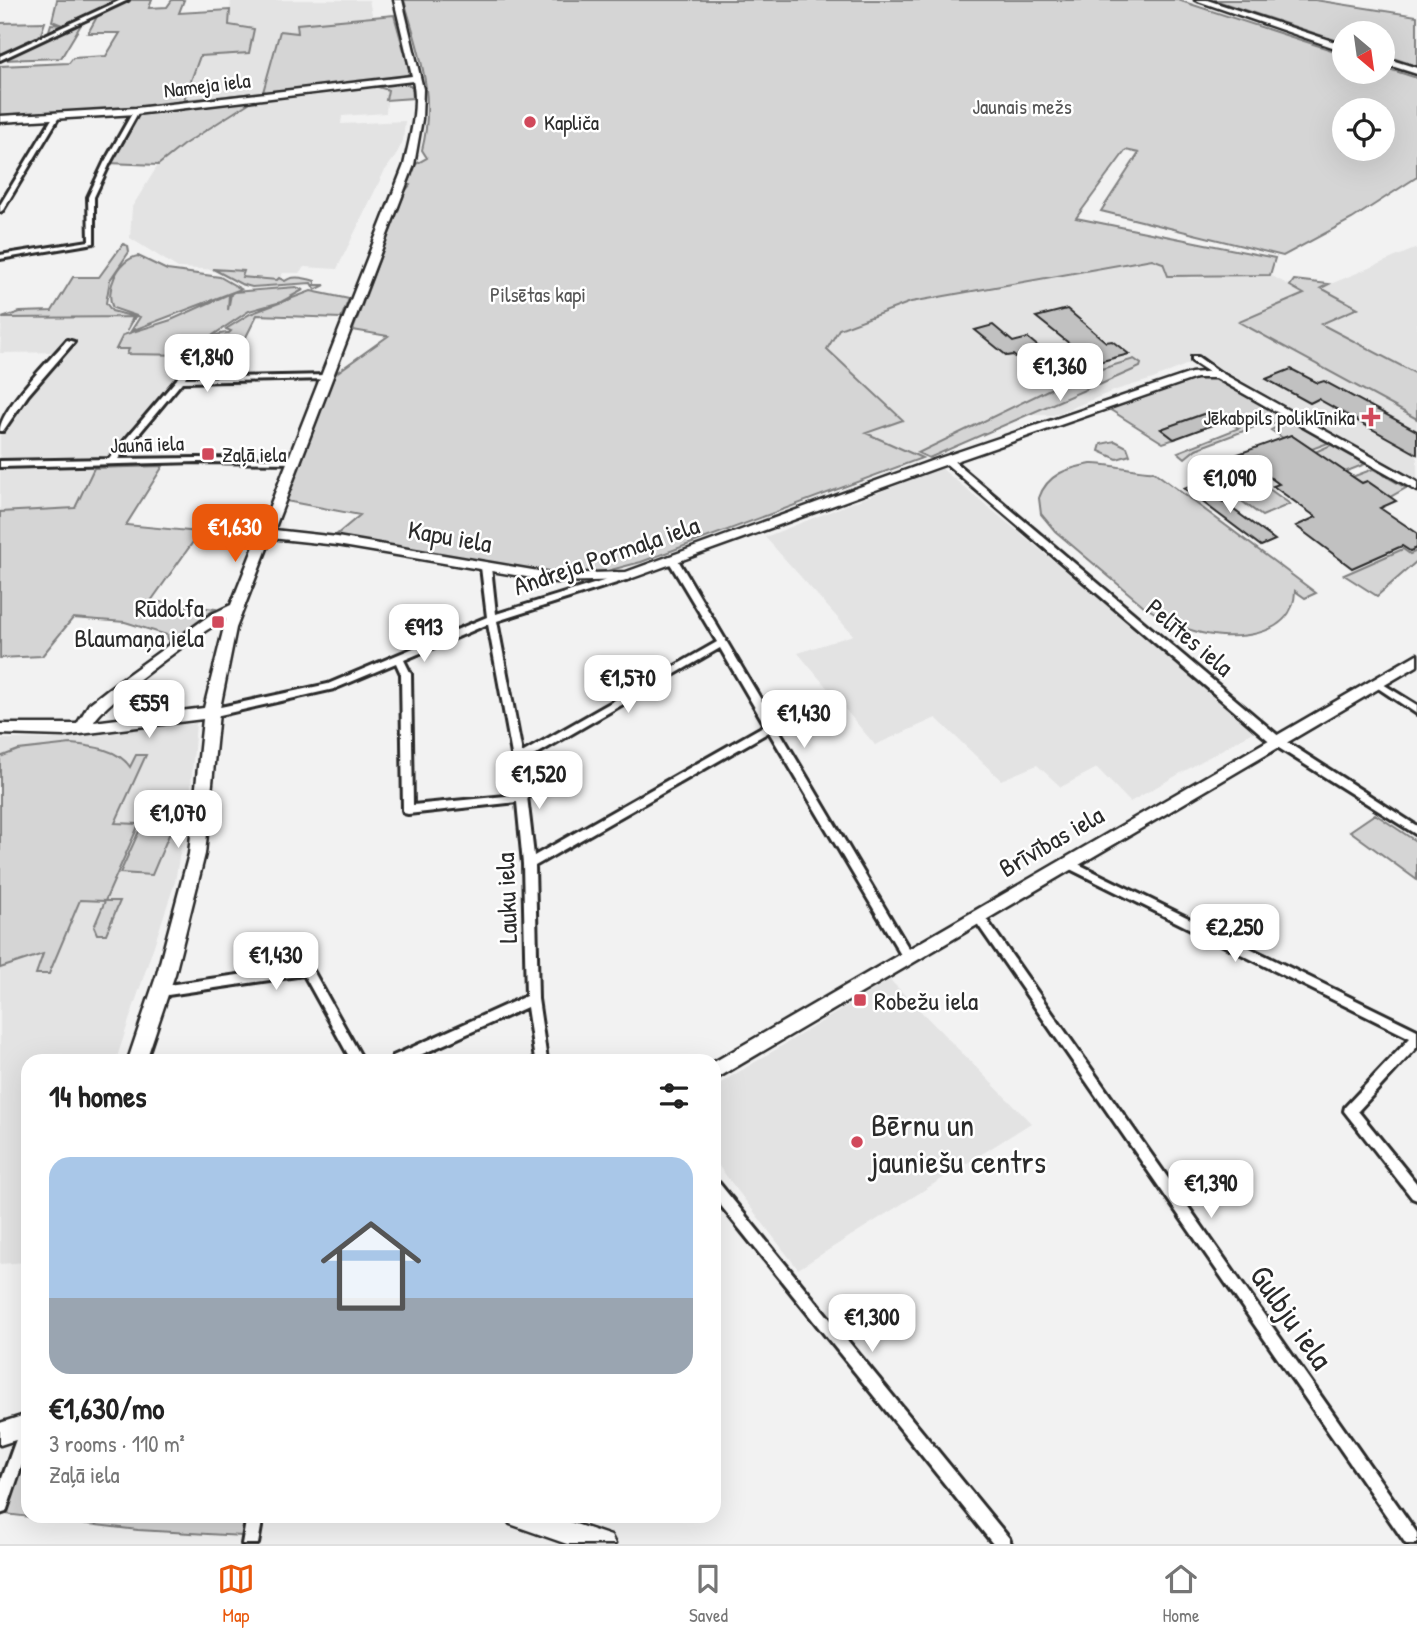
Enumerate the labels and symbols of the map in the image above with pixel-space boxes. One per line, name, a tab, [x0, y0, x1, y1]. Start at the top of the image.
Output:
north arrow	[1332, 21, 1395, 84]
street label: Nameja iela	[162, 65, 252, 105]
park label: Jaunais mežs	[972, 92, 1072, 121]
place label: Kapliča	[544, 108, 599, 137]
marker: Kapliča	[522, 114, 538, 130]
park label: Pilsētas kapi	[490, 280, 586, 309]
pin: €1,840	[150, 334, 264, 394]
pin: €1,360	[1003, 344, 1117, 403]
place label: Jēkabpils poliklīnika	[1203, 403, 1355, 432]
marker: Jēkabpils poliklīnika	[1361, 407, 1381, 427]
street label: Jaunā iela	[110, 428, 184, 460]
place label: Zaļā iela	[222, 440, 286, 469]
marker: Zaļā iela	[200, 446, 216, 462]
pin: €1,090	[1173, 456, 1287, 515]
pin: €1,630	[178, 504, 292, 564]
street label: Andreja Pormaļa iela	[508, 507, 704, 603]
street label: Kapu iela	[405, 511, 495, 561]
place label: Rūdolfa Blaumaņa iela	[74, 590, 204, 655]
street label: Pelītes iela	[1139, 590, 1241, 684]
pin: €913	[383, 604, 465, 664]
marker: Rūdolfa Blaumaņa iela	[210, 614, 226, 630]
pin: €1,570	[571, 656, 685, 715]
pin: €559	[108, 680, 190, 740]
pin: €1,430	[747, 690, 861, 750]
pin: €1,520	[482, 752, 596, 811]
pin: €1,070	[121, 790, 235, 850]
street label: Brīvības iela	[992, 797, 1110, 885]
street label: Lauku iela	[487, 852, 525, 944]
pin: €2,250	[1178, 904, 1292, 964]
pin: €1,430	[219, 932, 333, 992]
place label: Robežu iela	[874, 983, 978, 1018]
marker: Robežu iela	[852, 992, 868, 1008]
place label: Bērnu un jauniešu centrs	[867, 1103, 1046, 1183]
marker: Bērnu un jauniešu centrs	[849, 1134, 865, 1150]
pin: €1,390	[1154, 1160, 1268, 1220]
street label: Gulbju iela	[1240, 1256, 1344, 1378]
pin: €1,300	[815, 1294, 929, 1354]

